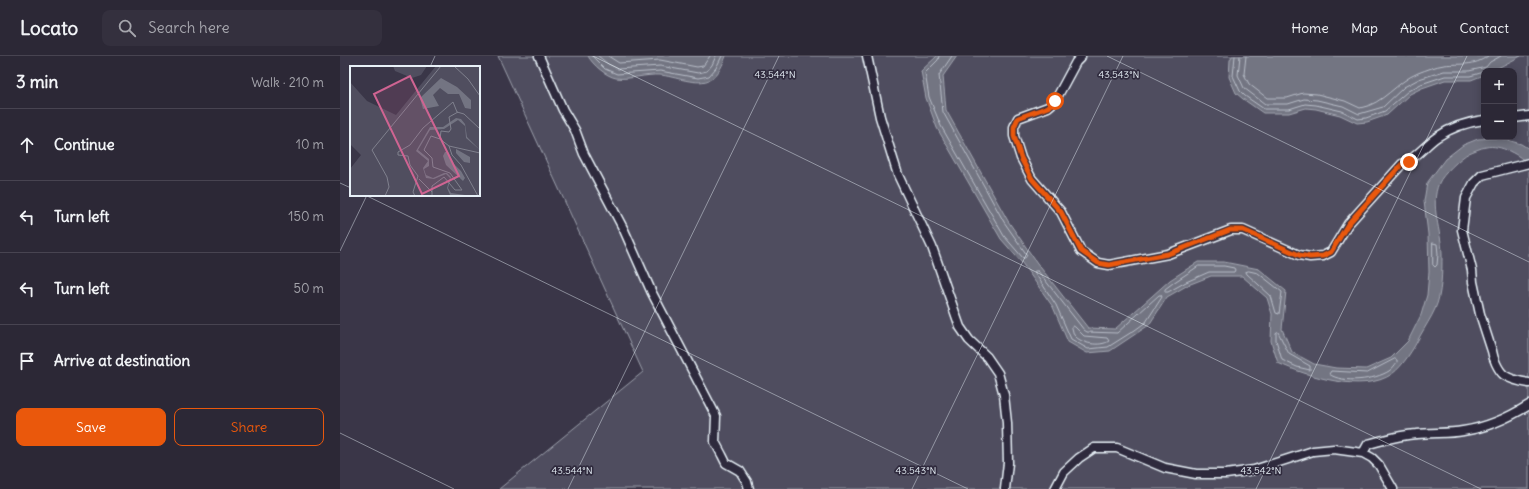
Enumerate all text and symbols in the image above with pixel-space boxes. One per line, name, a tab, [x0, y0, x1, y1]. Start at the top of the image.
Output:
search box	[102, 10, 382, 46]
text: Locato	[20, 16, 78, 40]
icon: search	[116, 17, 138, 39]
text: Search here	[148, 18, 230, 37]
text: Home	[1291, 19, 1329, 37]
text: Map	[1351, 19, 1378, 37]
text: About	[1400, 19, 1438, 37]
text: Contact	[1460, 19, 1509, 37]
inset map	[350, 66, 480, 196]
text: 43.544°N	[754, 68, 796, 81]
text: 43.543°N	[1099, 68, 1140, 81]
map controls	[1481, 68, 1517, 140]
button: +	[1481, 68, 1517, 104]
text: 3 min	[16, 71, 58, 93]
text: Walk · 210 m	[251, 74, 324, 91]
route start	[1046, 92, 1064, 110]
button: −	[1481, 104, 1517, 140]
icon: ahead	[16, 134, 38, 156]
text: Continue	[54, 135, 115, 154]
text: 10 m	[296, 136, 324, 153]
route end	[1400, 153, 1418, 171]
icon: left	[16, 206, 38, 228]
text: Turn left	[54, 207, 109, 226]
text: 150 m	[288, 208, 324, 225]
icon: left	[16, 278, 38, 300]
text: Turn left	[54, 279, 109, 298]
text: 50 m	[293, 280, 324, 297]
icon: arrive	[16, 350, 38, 372]
text: Arrive at destination	[54, 351, 190, 370]
button: Save	[16, 408, 166, 446]
button: Share	[174, 408, 324, 446]
text: 43.544°N	[551, 464, 593, 477]
text: 43.543°N	[896, 464, 937, 477]
text: 43.542°N	[1241, 464, 1281, 477]

